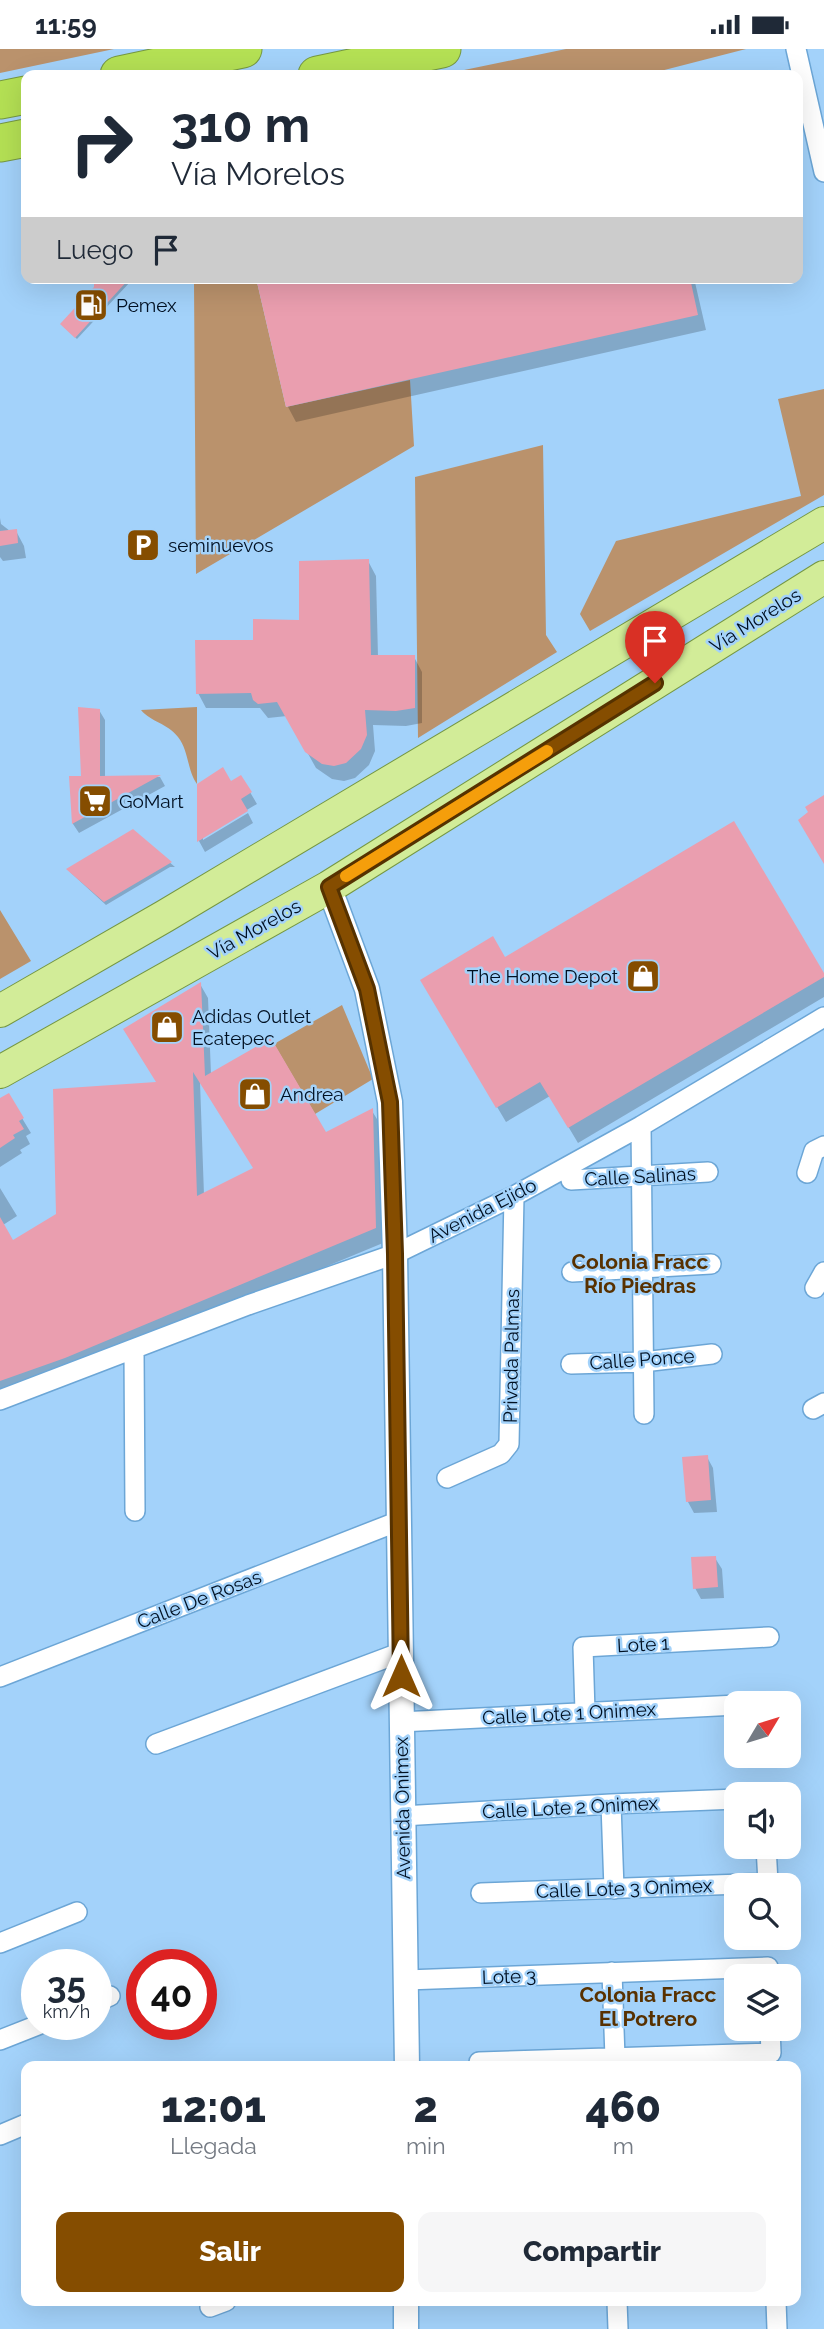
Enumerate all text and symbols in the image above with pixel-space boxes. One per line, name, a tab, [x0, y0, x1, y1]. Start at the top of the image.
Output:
text: 11:59	[35, 10, 97, 40]
text: 310 m	[171, 96, 310, 153]
icon: right	[56, 98, 147, 189]
text: Vía Morelos	[171, 155, 345, 192]
icon: arrive	[147, 231, 185, 269]
text: Luego	[56, 235, 133, 265]
fuel station icon: Pemex	[72, 286, 110, 324]
place label: Pemex	[116, 294, 177, 316]
parking icon: seminuevos	[124, 526, 162, 564]
place label: seminuevos	[168, 534, 273, 556]
street label: Vía Morelos	[705, 583, 805, 657]
pin	[625, 611, 685, 683]
icon: arrive	[636, 622, 674, 660]
supermarket icon: GoMart	[76, 782, 114, 820]
place label: GoMart	[119, 790, 184, 812]
street label: Vía Morelos	[204, 894, 304, 964]
shop icon: The Home Depot	[624, 957, 662, 995]
place label: The Home Depot	[467, 965, 619, 987]
place label: Adidas Outlet Ecatepec	[192, 1005, 312, 1049]
shop icon: Adidas Outlet Ecatepec	[148, 1008, 186, 1046]
shop icon: Andrea	[236, 1075, 274, 1113]
place label: Andrea	[280, 1083, 344, 1105]
street label: Calle Salinas	[584, 1162, 696, 1190]
street label: Avenida Ejido	[424, 1173, 540, 1247]
district label: Colonia Fracc Río Piedras	[572, 1249, 709, 1298]
street label: Privada Palmas	[499, 1289, 523, 1423]
street label: Calle Ponce	[589, 1344, 695, 1374]
street label: Calle De Rosas	[134, 1565, 264, 1633]
street label: Lote 1	[616, 1632, 670, 1656]
position arrow	[364, 1639, 438, 1713]
north arrow	[724, 1691, 802, 1767]
map controls	[724, 1691, 801, 2041]
street label: Calle Lote 1 Onimex	[481, 1697, 657, 1729]
street label: Avenida Onimex	[390, 1736, 414, 1880]
button: sound	[724, 1782, 801, 1859]
street label: Calle Lote 2 Onimex	[482, 1791, 659, 1823]
button: search	[724, 1873, 801, 1950]
street label: Calle Lote 3 Onimex	[536, 1874, 713, 1902]
speed limit sign: 40	[126, 1949, 217, 2040]
street label: Lote 3	[481, 1964, 537, 1988]
button: layers	[724, 1964, 801, 2041]
text: 35	[47, 1965, 86, 2006]
district label: Colonia Fracc El Potrero	[580, 1982, 717, 2031]
text: km/h	[43, 2001, 90, 2022]
text: 12:01	[161, 2083, 266, 2132]
text: 2	[414, 2083, 438, 2132]
text: 460	[585, 2083, 661, 2132]
text: Llegada	[170, 2132, 257, 2159]
text: min	[406, 2132, 446, 2159]
text: m	[613, 2132, 634, 2159]
button: Salir	[56, 2212, 404, 2292]
button: Compartir	[418, 2212, 766, 2292]

